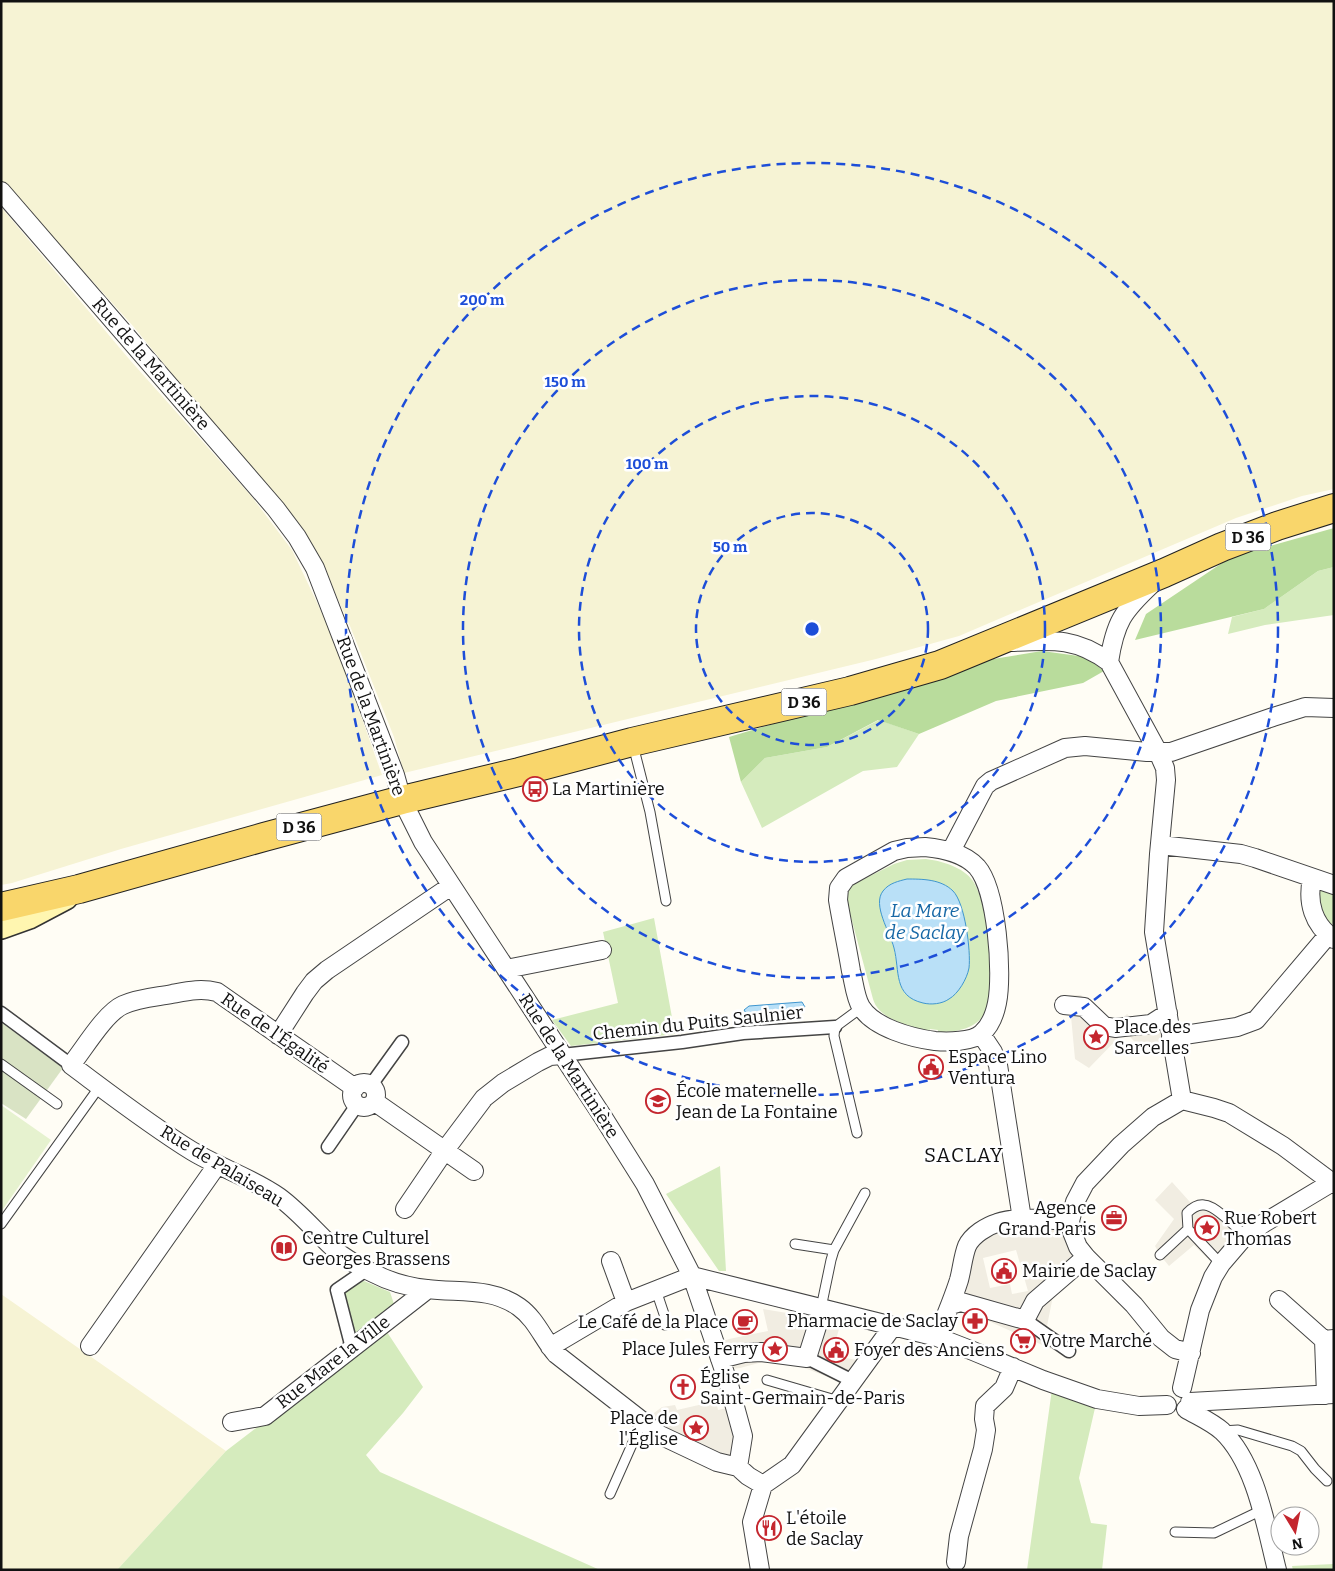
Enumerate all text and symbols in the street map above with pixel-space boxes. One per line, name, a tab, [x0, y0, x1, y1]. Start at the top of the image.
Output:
text: 200 m	[460, 291, 505, 309]
street label: Rue de la Martinière	[88, 293, 214, 435]
text: 150 m	[544, 373, 586, 391]
text: 100 m	[626, 455, 669, 473]
road number: D 36	[1226, 524, 1270, 550]
text: 50 m	[713, 538, 748, 556]
centre of rings	[803, 620, 821, 638]
street label: Rue de la Martinière	[332, 633, 410, 799]
road number: D 36	[782, 689, 826, 716]
bus stop icon: La Martinière	[522, 776, 548, 802]
place label: La Martinière	[552, 778, 665, 800]
road number: D 36	[276, 814, 322, 840]
water label: La Mare de Saclay	[885, 899, 967, 944]
street label: Rue de l'Égalité	[217, 987, 334, 1078]
street label: Rue de la Martinière	[514, 990, 624, 1142]
street label: Chemin du Puits Saulnier	[592, 1001, 804, 1045]
place label: Place des Sarcelles	[1114, 1016, 1191, 1059]
place icon: Place des Sarcelles	[1083, 1024, 1109, 1050]
place label: Espace Lino Ventura	[948, 1046, 1047, 1089]
public building icon: Espace Lino Ventura	[918, 1054, 944, 1080]
place label: École maternelle Jean de La Fontaine	[675, 1079, 838, 1123]
school or university icon: École maternelle Jean de La Fontaine	[645, 1088, 671, 1114]
street label: Rue de Palaiseau	[156, 1121, 288, 1211]
district label: SACLAY	[924, 1143, 1004, 1167]
place label: Agence Grand Paris	[998, 1197, 1096, 1240]
office icon: Agence Grand Paris	[1101, 1205, 1127, 1231]
place label: Rue Robert Thomas	[1224, 1207, 1317, 1250]
place icon: Rue Robert Thomas	[1194, 1215, 1220, 1241]
place label: Centre Culturel Georges Brassens	[302, 1227, 450, 1270]
library icon: Centre Culturel Georges Brassens	[271, 1235, 297, 1261]
public building icon: Mairie de Saclay	[991, 1258, 1017, 1284]
place label: Mairie de Saclay	[1022, 1260, 1157, 1282]
pharmacy icon: Pharmacie de Saclay	[962, 1308, 988, 1334]
cafe icon: Le Café de la Place	[732, 1309, 758, 1335]
place label: Pharmacie de Saclay	[787, 1310, 958, 1332]
street label: Rue Mare la Ville	[272, 1311, 394, 1413]
place label: Le Café de la Place	[578, 1311, 728, 1333]
supermarket icon: Votre Marché	[1010, 1328, 1036, 1354]
place label: Votre Marché	[1040, 1330, 1152, 1352]
place icon: Place Jules Ferry	[762, 1336, 788, 1362]
public building icon: Foyer des Anciens	[823, 1337, 849, 1363]
place label: Place Jules Ferry	[622, 1338, 758, 1360]
place label: Foyer des Anciens	[854, 1339, 1005, 1361]
place label: Église Saint-Germain-de-Paris	[700, 1365, 905, 1409]
church icon: Église Saint-Germain-de-Paris	[670, 1374, 696, 1400]
place label: Place de l'Église	[610, 1407, 678, 1450]
place icon: Place de l'Église	[683, 1415, 709, 1441]
north arrow	[1270, 1506, 1320, 1556]
place label: L'étoile de Saclay	[786, 1507, 863, 1550]
restaurant icon: L'étoile de Saclay	[756, 1515, 782, 1541]
text: N	[1290, 1534, 1304, 1553]

